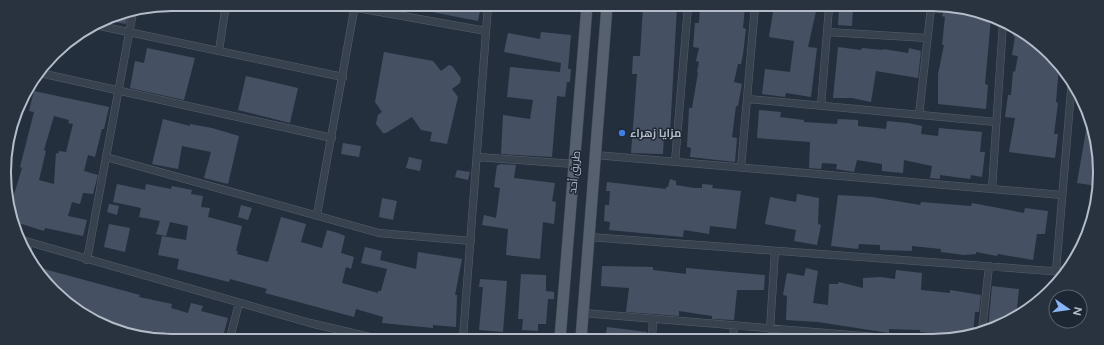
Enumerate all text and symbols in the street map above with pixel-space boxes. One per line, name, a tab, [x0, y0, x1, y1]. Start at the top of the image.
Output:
place label: مزايا زهراء	[630, 127, 681, 140]
marker: مزايا زهراء	[617, 128, 627, 138]
street label: طريق أحد	[565, 150, 583, 194]
north arrow	[1048, 289, 1088, 329]
text: N	[1070, 306, 1085, 317]

